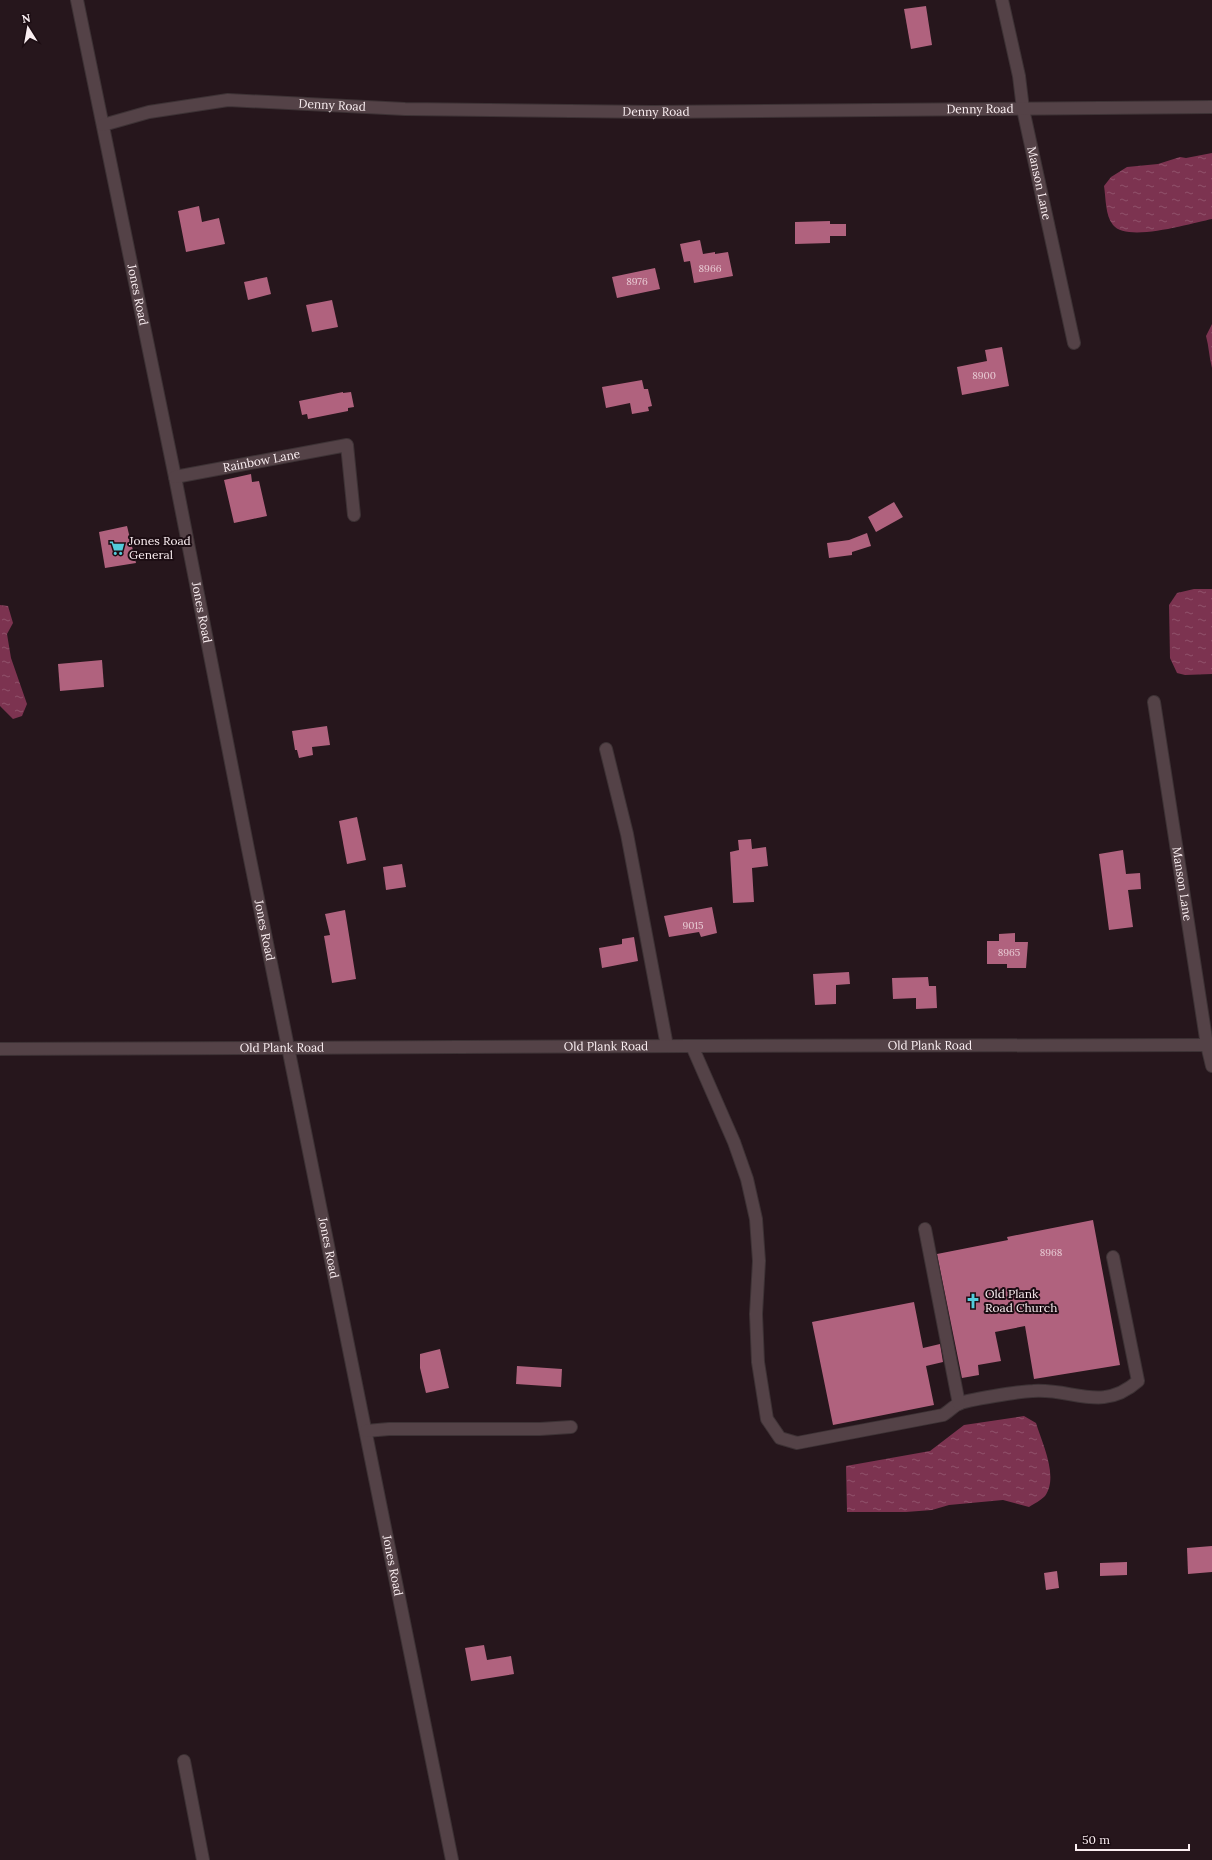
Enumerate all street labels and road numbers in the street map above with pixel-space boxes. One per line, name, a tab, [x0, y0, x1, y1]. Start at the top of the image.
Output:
street label: Denny Road	[298, 96, 366, 114]
street label: Denny Road	[946, 101, 1014, 116]
street label: Denny Road	[622, 104, 690, 119]
street label: Manson Lane	[1024, 145, 1055, 222]
street label: Jones Road	[124, 262, 152, 327]
street label: Rainbow Lane	[222, 446, 302, 475]
street label: Jones Road	[189, 580, 215, 644]
street label: Manson Lane	[1169, 846, 1196, 922]
street label: Jones Road	[251, 897, 278, 962]
street label: Old Plank Road	[888, 1037, 972, 1053]
street label: Old Plank Road	[564, 1038, 648, 1054]
street label: Old Plank Road	[240, 1040, 324, 1055]
street label: Jones Road	[315, 1215, 342, 1280]
street label: Jones Road	[379, 1533, 407, 1597]

